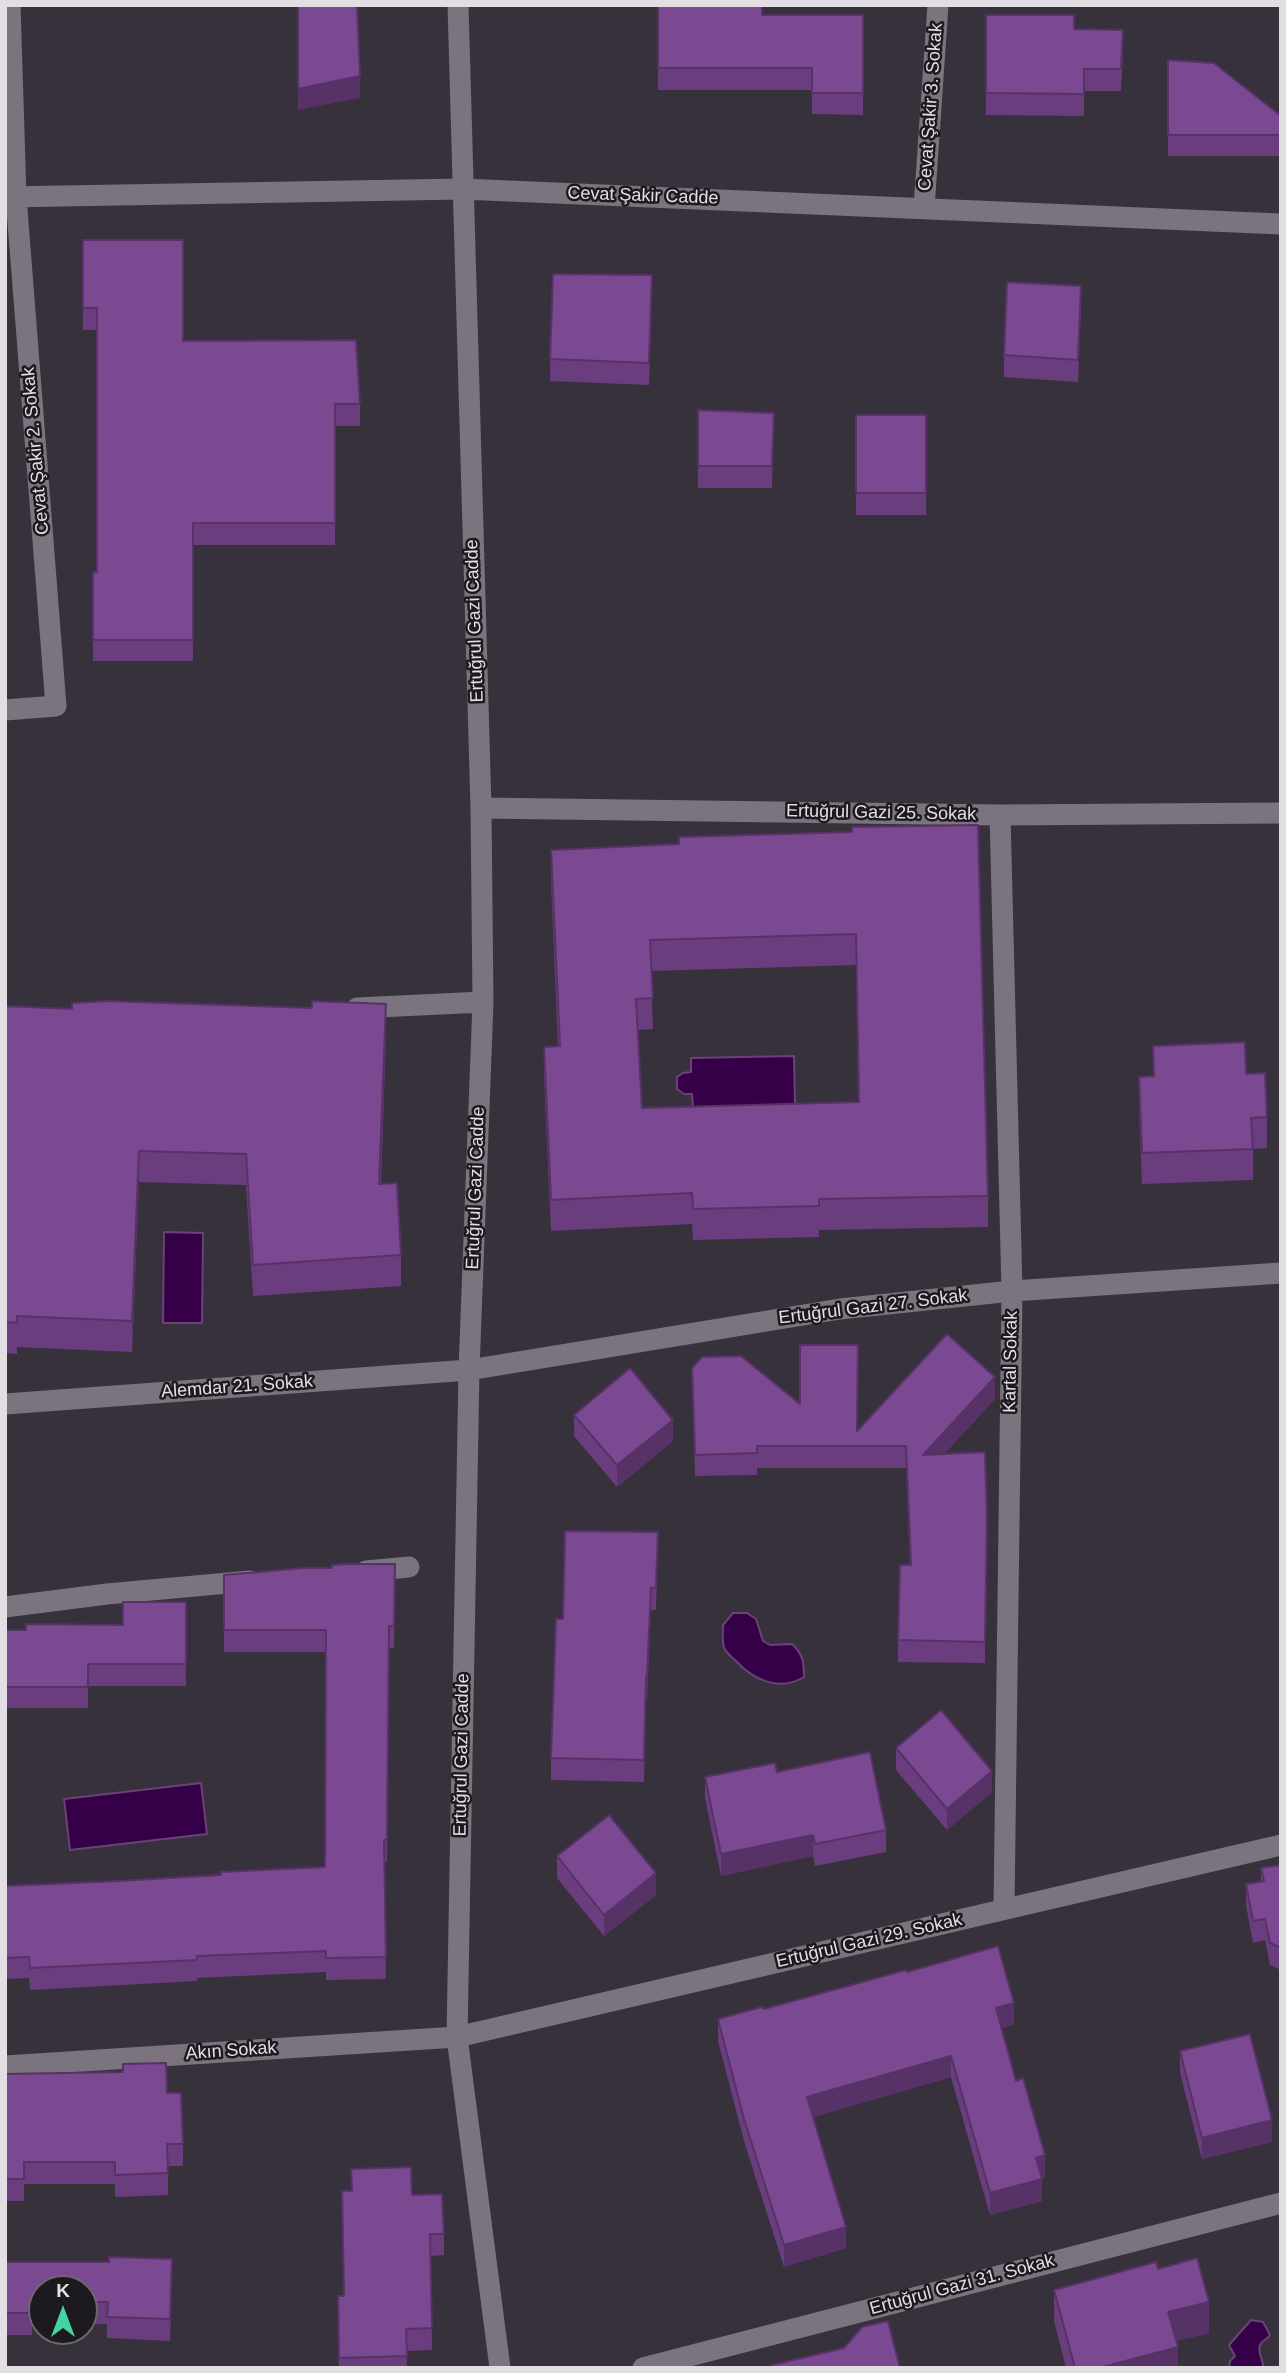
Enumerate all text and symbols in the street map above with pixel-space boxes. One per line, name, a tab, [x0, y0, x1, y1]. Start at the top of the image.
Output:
street label: Cevat Şakir 3. Sokak	[914, 22, 948, 192]
street label: Cevat Şakir Cadde	[567, 183, 719, 209]
street label: Cevat Şakir 2. Sokak	[18, 366, 54, 536]
street label: Ertuğrul Gazi Cadde	[461, 539, 489, 703]
street label: Ertuğrul Gazi 25. Sokak	[786, 801, 976, 825]
street label: Ertuğrul Gazi Cadde	[462, 1106, 490, 1270]
street label: Ertuğrul Gazi 27. Sokak	[777, 1285, 969, 1329]
street label: Kartal Sokak	[999, 1311, 1023, 1413]
street label: Alemdar 21. Sokak	[160, 1371, 314, 1403]
street label: Ertuğrul Gazi Cadde	[450, 1673, 474, 1837]
street label: Ertuğrul Gazi 29. Sokak	[774, 1909, 964, 1973]
street label: Akın Sokak	[185, 2037, 277, 2065]
street label: Ertuğrul Gazi 31. Sokak	[867, 2250, 1057, 2320]
north arrow	[28, 2275, 98, 2345]
text: K	[56, 2280, 70, 2301]

